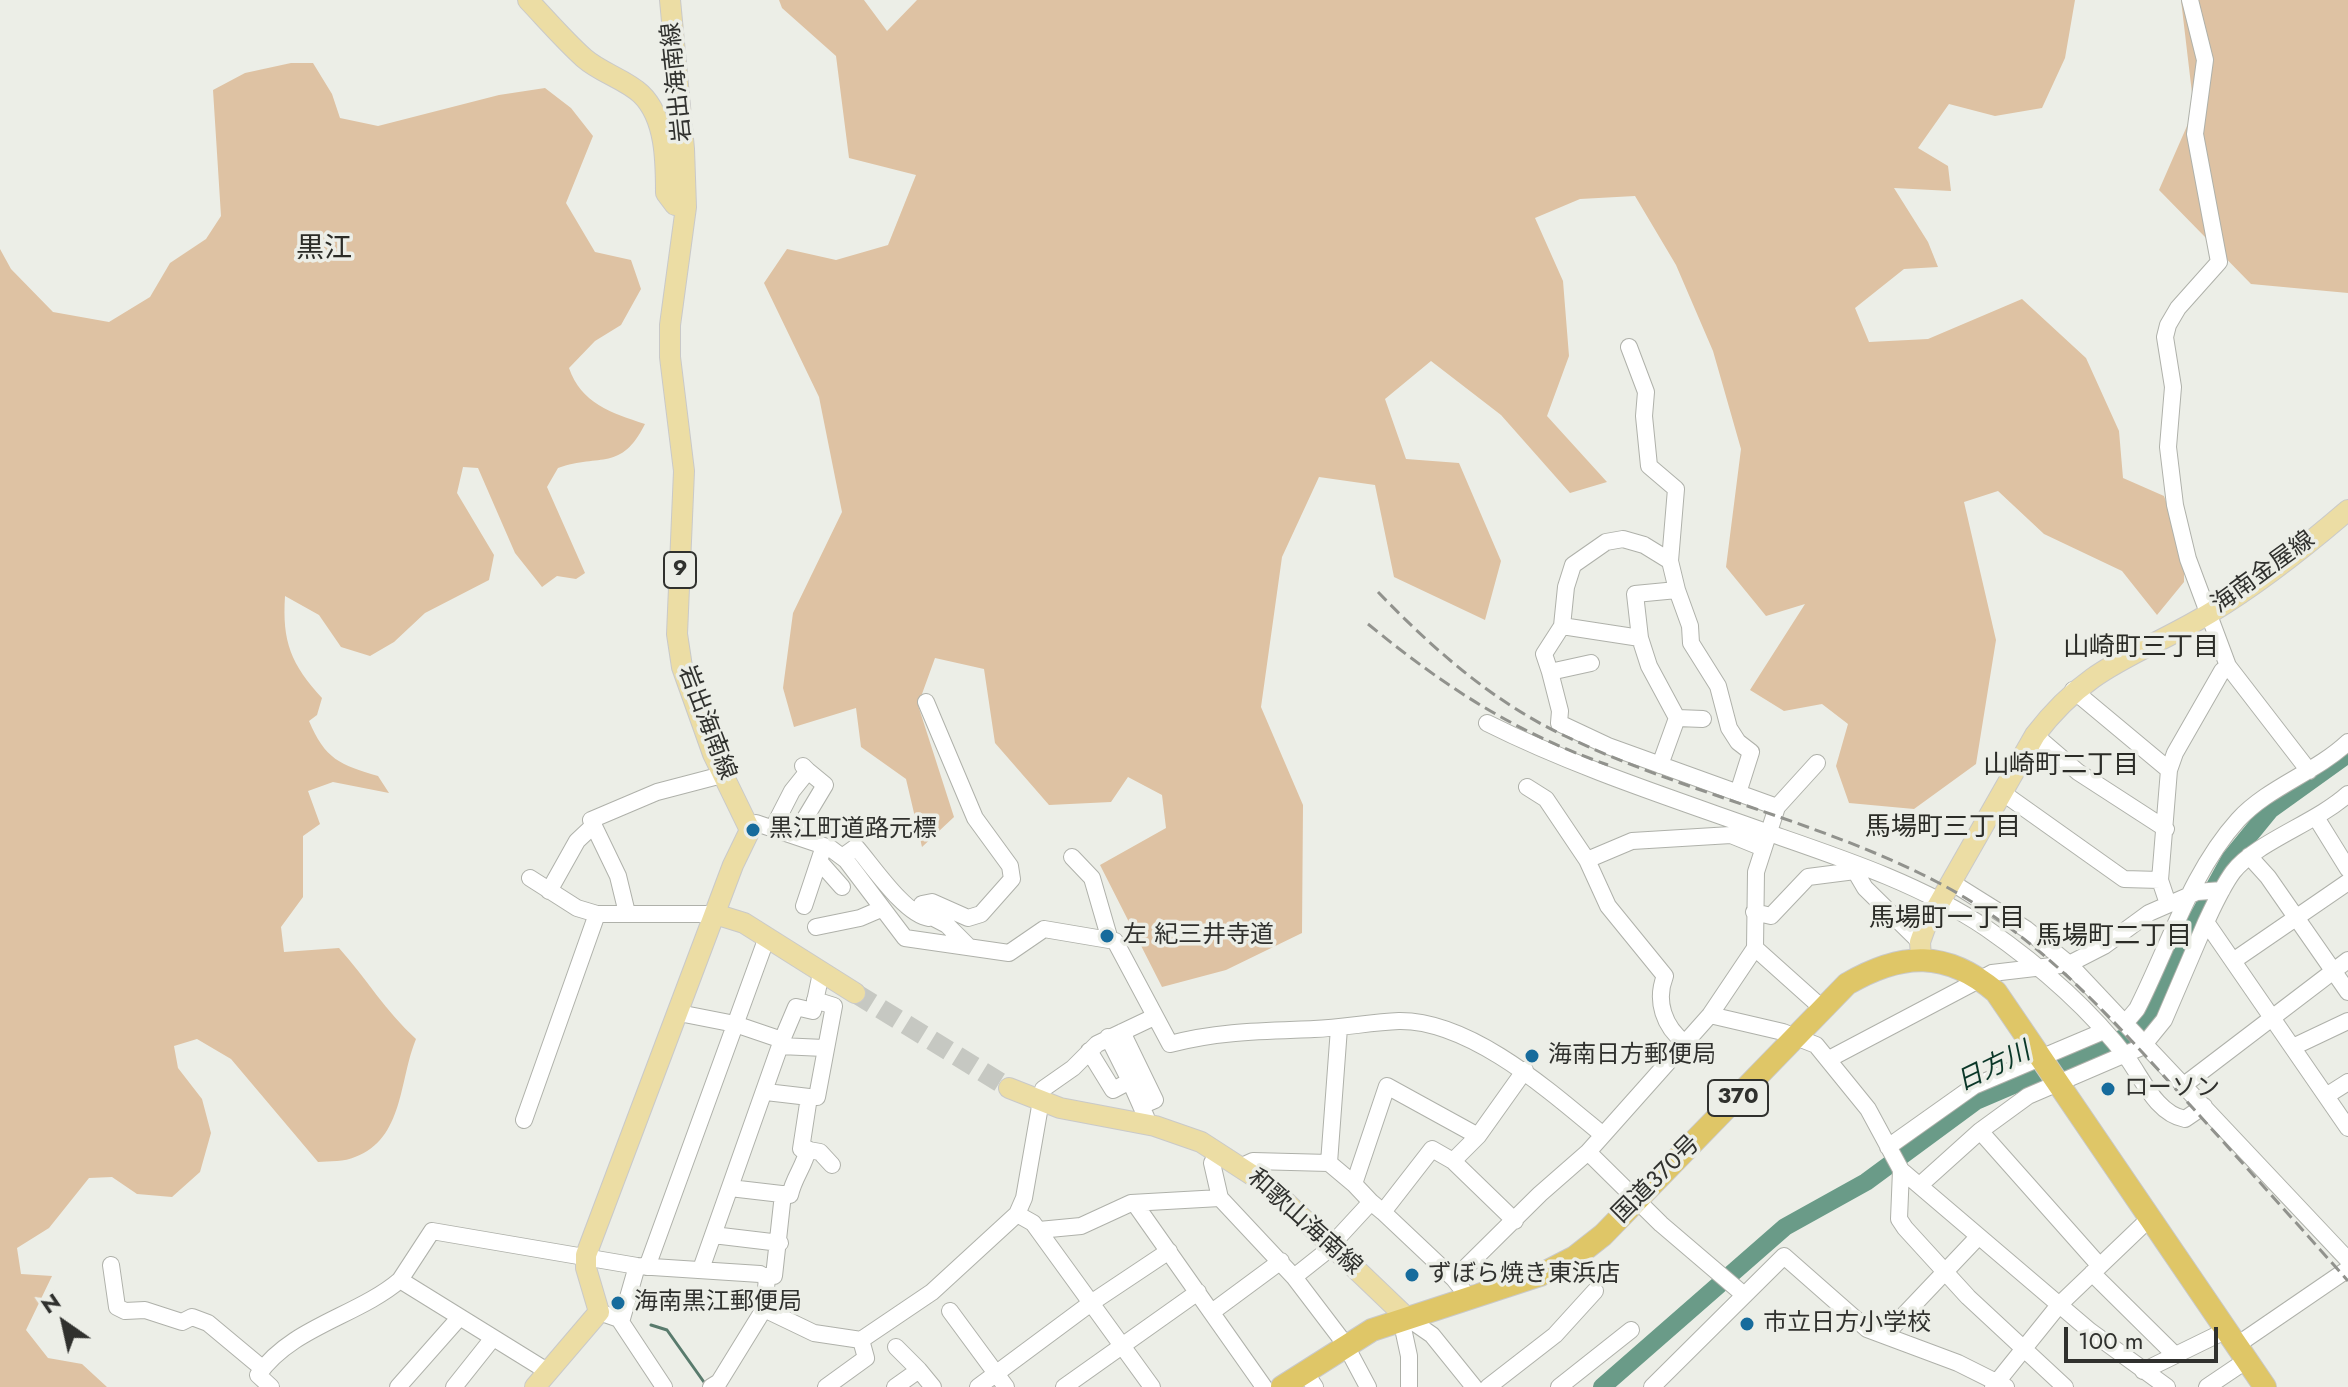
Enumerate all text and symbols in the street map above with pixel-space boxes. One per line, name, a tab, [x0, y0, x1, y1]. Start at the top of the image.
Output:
street label: 岩出海南線	[657, 21, 699, 143]
district label: 黒江	[296, 233, 352, 267]
street label: 海南金屋線	[2207, 526, 2321, 620]
road number: 9	[664, 552, 696, 588]
district label: 山崎町三丁目	[2063, 633, 2219, 665]
street label: 岩出海南線	[671, 662, 741, 784]
district label: 山崎町二丁目	[1983, 751, 2139, 783]
district label: 馬場町三丁目	[1865, 813, 2021, 845]
place label: 黒江町道路元標	[769, 816, 937, 844]
marker: 黒江町道路元標	[744, 821, 762, 839]
district label: 馬場町一丁目	[1869, 904, 2025, 936]
place label: 左 紀三井寺道	[1123, 922, 1274, 950]
district label: 馬場町二丁目	[2036, 922, 2192, 954]
marker: 左 紀三井寺道	[1098, 927, 1116, 945]
water label: 日方川	[1952, 1037, 2036, 1099]
place label: 海南日方郵便局	[1548, 1042, 1716, 1070]
marker: 海南日方郵便局	[1523, 1047, 1541, 1065]
place label: ローソン	[2124, 1075, 2220, 1103]
road number: 370	[1708, 1080, 1768, 1116]
marker: ローソン	[2099, 1080, 2117, 1098]
street label: 国道370号	[1607, 1130, 1707, 1230]
street label: 和歌山海南線	[1241, 1164, 1367, 1282]
place label: ずぼら焼き東浜店	[1428, 1261, 1620, 1289]
marker: ずぼら焼き東浜店	[1403, 1266, 1421, 1284]
north arrow	[24, 1283, 104, 1363]
text: N	[34, 1285, 67, 1321]
place label: 海南黒江郵便局	[634, 1289, 802, 1317]
marker: 海南黒江郵便局	[609, 1294, 627, 1312]
place label: 市立日方小学校	[1763, 1310, 1931, 1338]
scale bar	[2068, 1311, 2222, 1361]
marker: 市立日方小学校	[1738, 1315, 1756, 1333]
text: 100 m	[2078, 1323, 2144, 1358]

